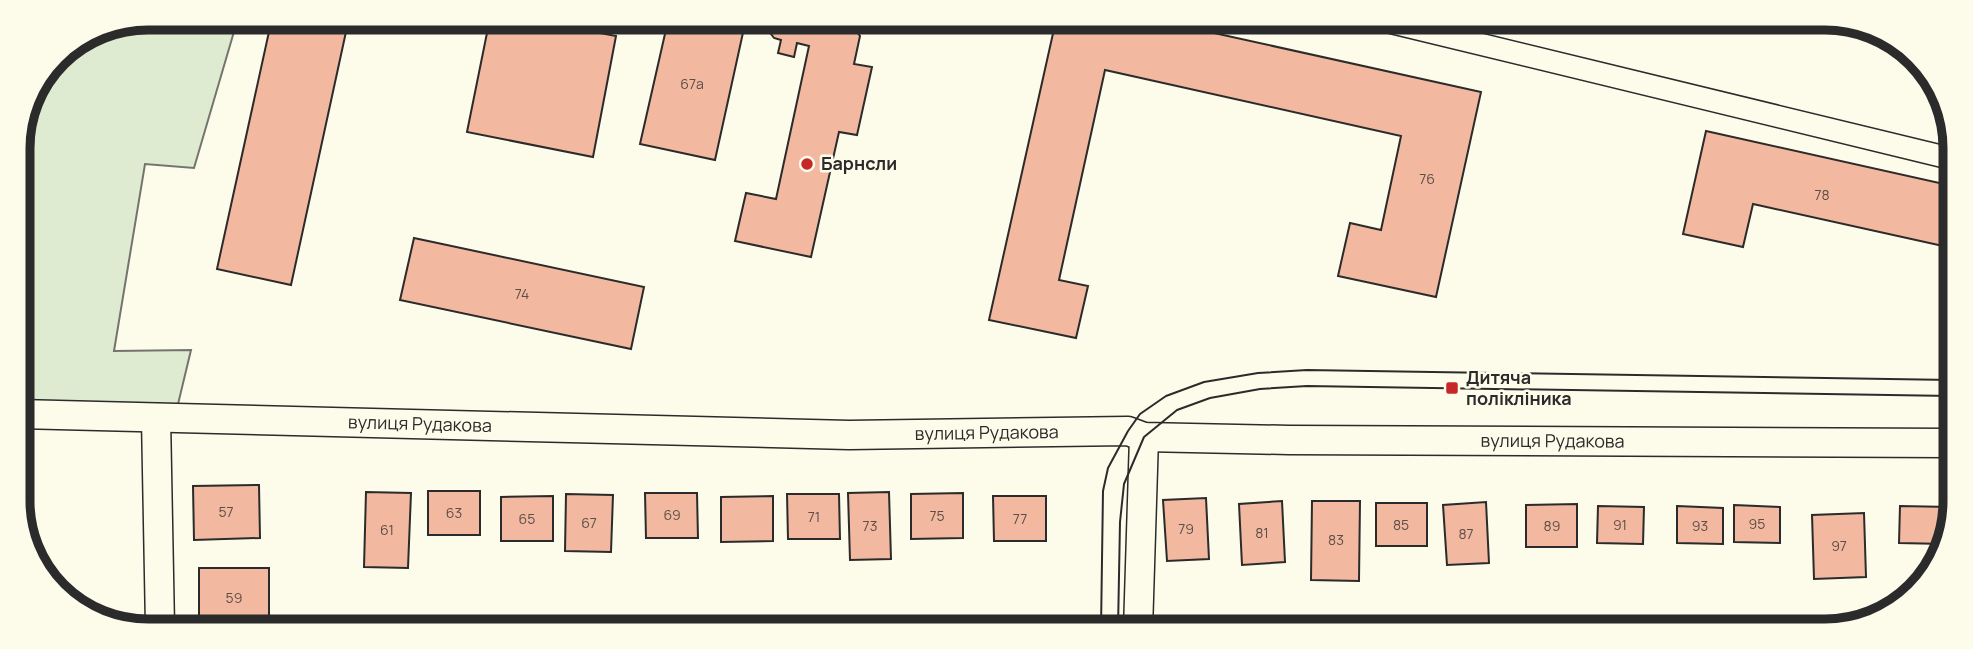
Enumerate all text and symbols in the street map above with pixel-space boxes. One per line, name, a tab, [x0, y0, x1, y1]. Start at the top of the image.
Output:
house number: 67а	[680, 74, 704, 93]
place label: Барнсли	[821, 151, 897, 175]
marker: Барнсли	[799, 156, 815, 172]
house number: 76	[1419, 169, 1435, 188]
house number: 78	[1814, 185, 1830, 204]
house number: 74	[515, 284, 529, 303]
place label: Дитяча полікліника	[1466, 365, 1572, 410]
marker: Дитяча полікліника	[1444, 380, 1460, 396]
street label: вулиця Рудакова	[348, 409, 492, 437]
street label: вулиця Рудакова	[915, 419, 1059, 445]
street label: вулиця Рудакова	[1481, 428, 1625, 453]
house number: 57	[218, 502, 234, 521]
house number: 63	[446, 503, 462, 522]
house number: 69	[663, 505, 681, 524]
house number: 75	[929, 506, 945, 525]
house number: 71	[808, 507, 820, 526]
house number: 65	[519, 509, 535, 528]
house number: 77	[1013, 509, 1027, 528]
house number: 67	[581, 513, 597, 532]
house number: 95	[1749, 514, 1765, 533]
house number: 85	[1393, 515, 1409, 534]
house number: 91	[1613, 515, 1627, 534]
house number: 73	[863, 516, 877, 535]
house number: 89	[1544, 516, 1560, 535]
house number: 93	[1692, 516, 1708, 535]
house number: 79	[1178, 519, 1194, 538]
house number: 61	[380, 520, 394, 539]
house number: 81	[1255, 523, 1269, 542]
house number: 87	[1458, 524, 1474, 543]
house number: 83	[1328, 530, 1344, 549]
house number: 97	[1831, 536, 1847, 555]
house number: 59	[226, 588, 242, 607]

